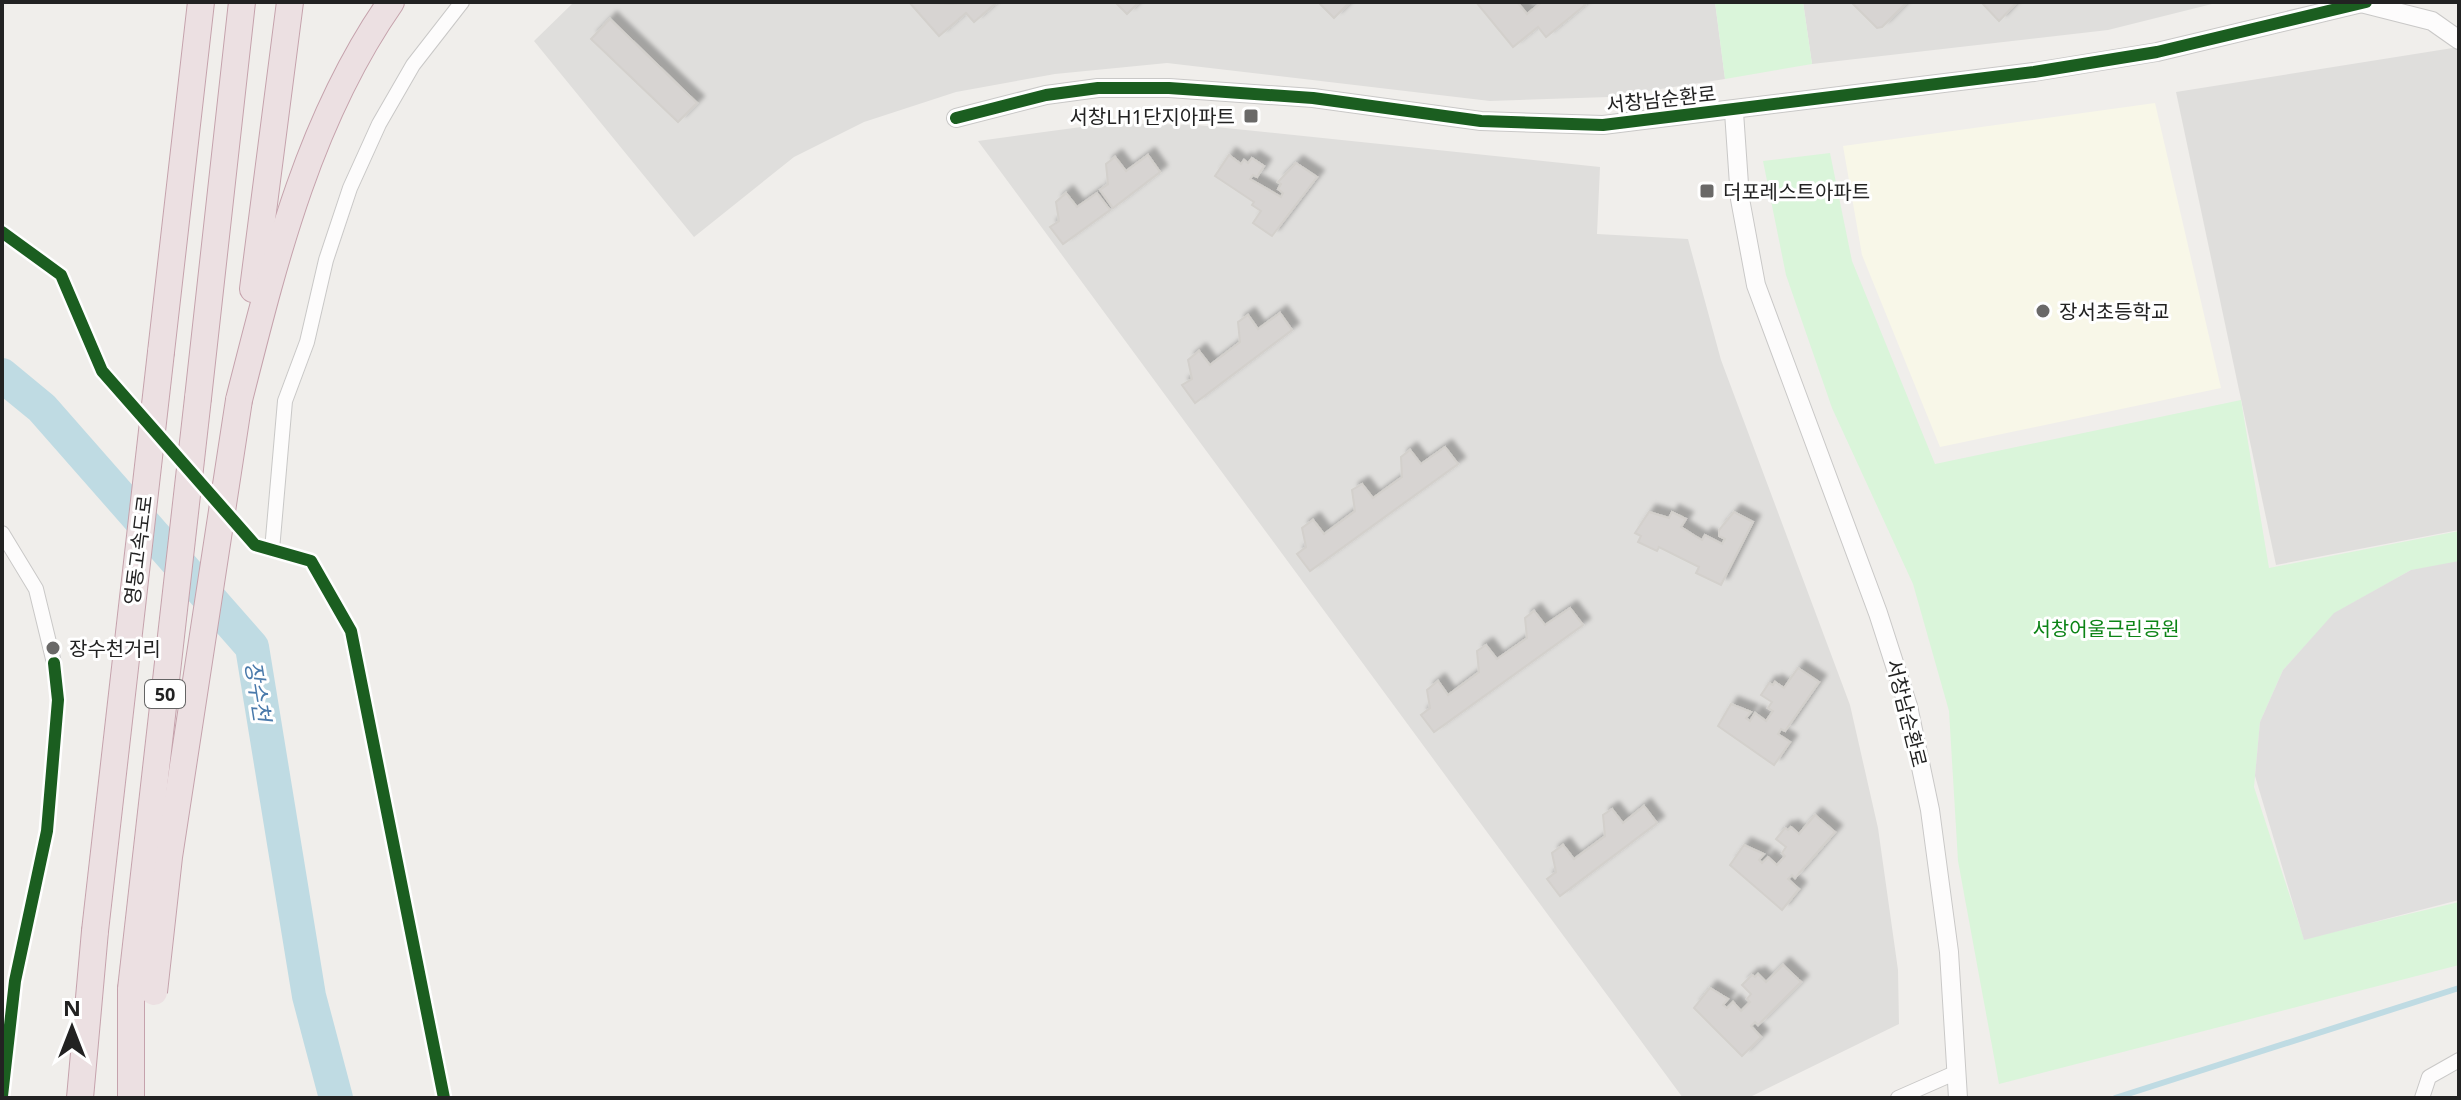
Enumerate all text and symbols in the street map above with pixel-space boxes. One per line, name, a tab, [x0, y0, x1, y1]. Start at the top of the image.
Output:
street label: 서창남순환로	[1605, 80, 1717, 118]
place label: 서창LH1단지아파트	[1069, 103, 1235, 130]
marker: 서창LH1단지아파트	[1242, 107, 1260, 125]
place label: 더포레스트아파트	[1723, 178, 1870, 205]
marker: 더포레스트아파트	[1698, 182, 1716, 200]
place label: 장서초등학교	[2059, 298, 2169, 325]
marker: 장서초등학교	[2034, 302, 2052, 320]
street label: 영동고속도로	[118, 494, 158, 606]
park label: 서창어울근린공원	[2032, 615, 2180, 642]
place label: 장수천거리	[69, 635, 161, 662]
marker: 장수천거리	[44, 639, 62, 657]
street label: 서창남순환로	[1881, 656, 1933, 770]
water label: 장수천	[239, 659, 279, 726]
road number: 50	[145, 680, 185, 708]
north arrow	[32, 988, 112, 1068]
text: N	[63, 992, 81, 1022]

